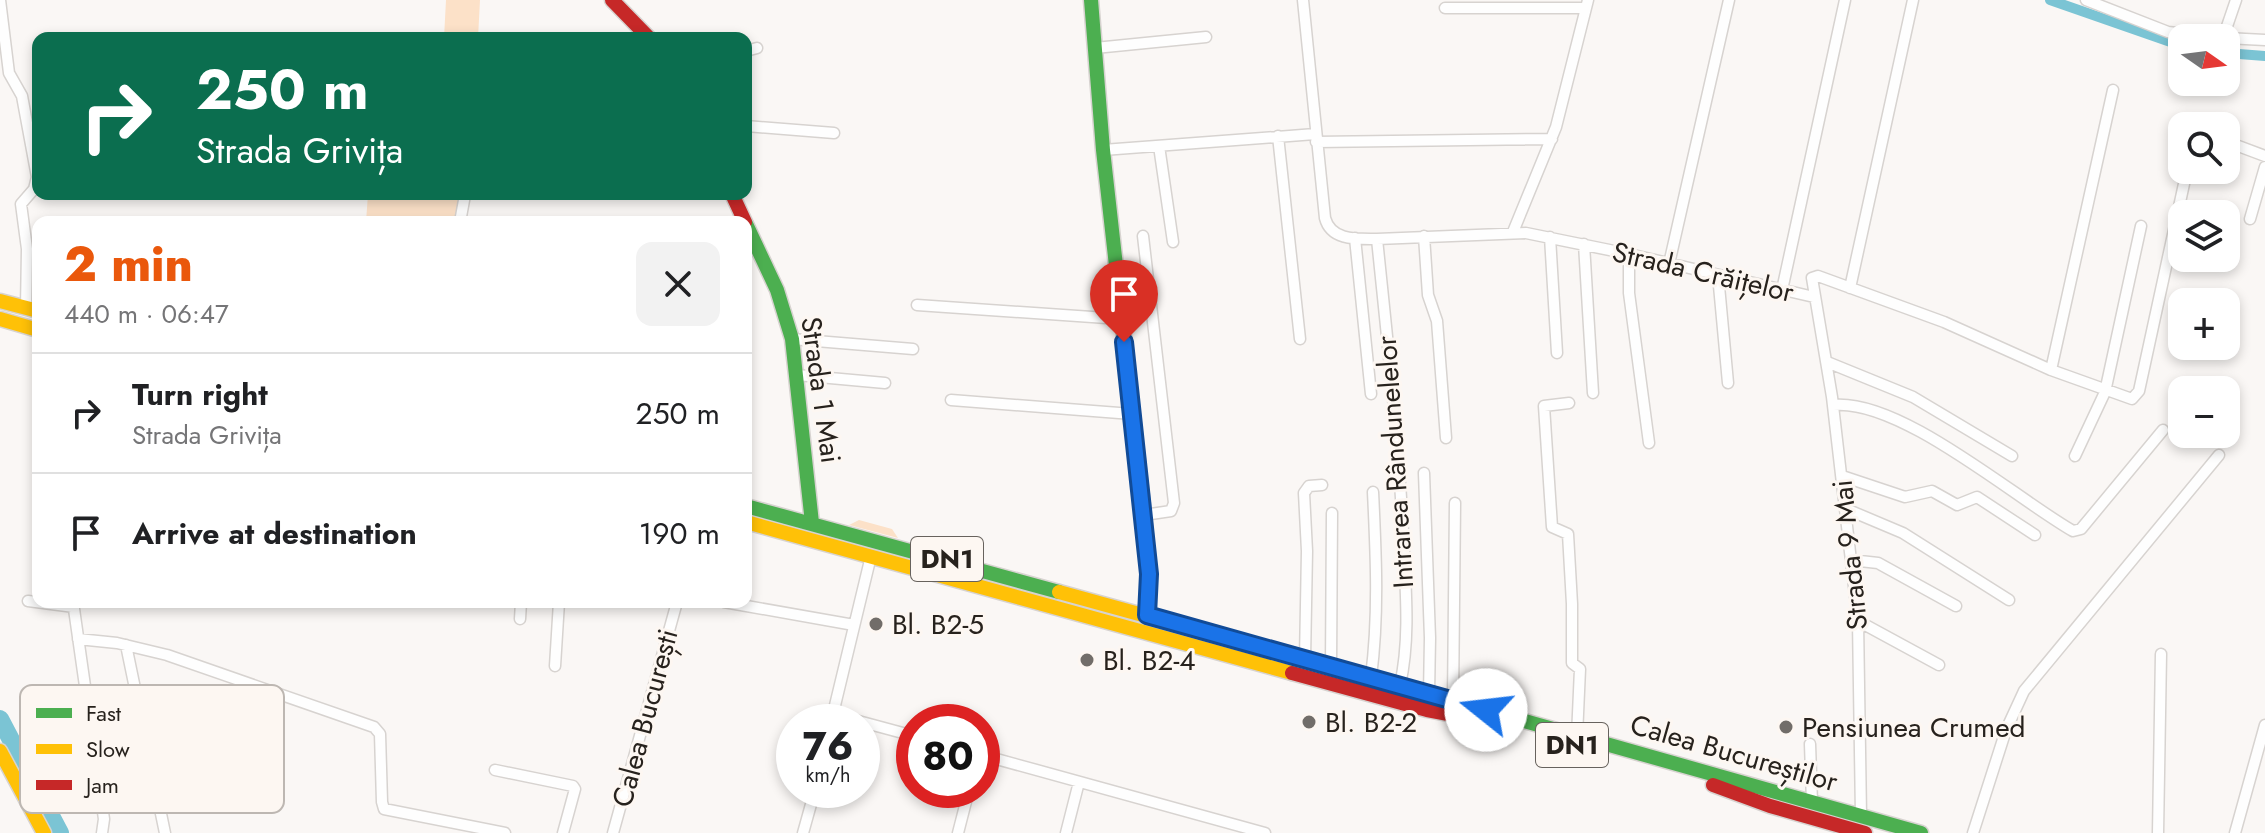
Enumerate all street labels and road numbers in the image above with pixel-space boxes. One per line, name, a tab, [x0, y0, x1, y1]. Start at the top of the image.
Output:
street label: Strada Crăițelor	[1608, 231, 1798, 313]
street label: Strada 1 Mai	[790, 314, 852, 466]
street label: Intrarea Rândunelelor	[1366, 334, 1424, 590]
street label: Strada 9 Mai	[1822, 478, 1878, 632]
road number: DN1	[911, 537, 983, 581]
street label: Calea București	[602, 624, 688, 812]
street label: Calea Bucureștilor	[1625, 704, 1843, 802]
road number: DN1	[1536, 723, 1608, 767]

